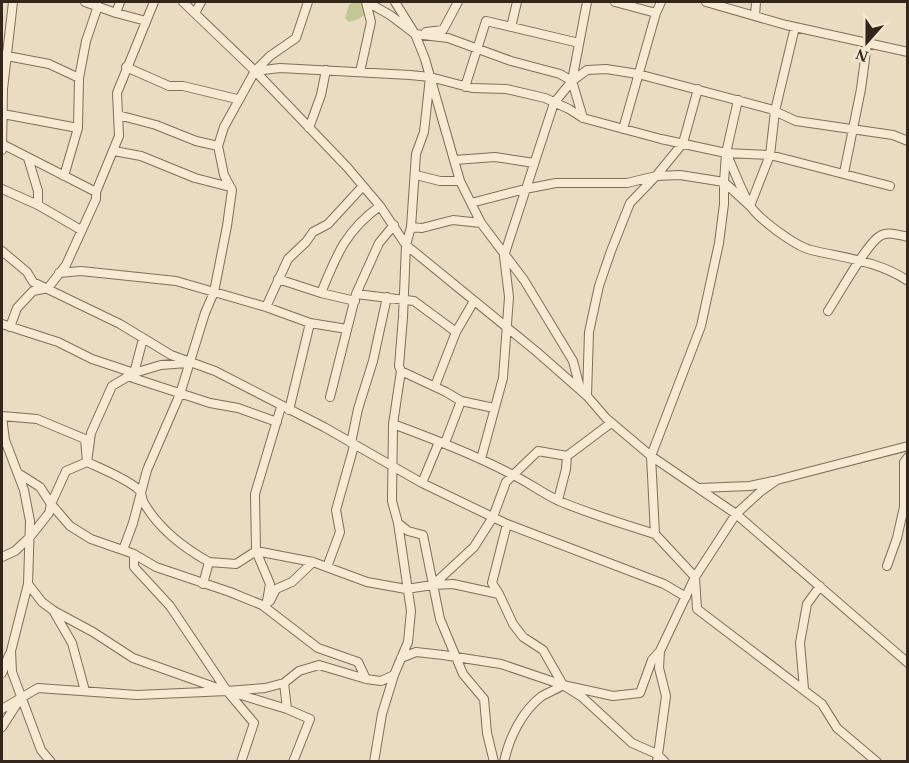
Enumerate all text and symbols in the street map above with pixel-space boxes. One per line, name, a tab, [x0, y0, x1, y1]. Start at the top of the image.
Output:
north arrow	[837, 12, 897, 72]
text: N	[853, 45, 870, 66]

